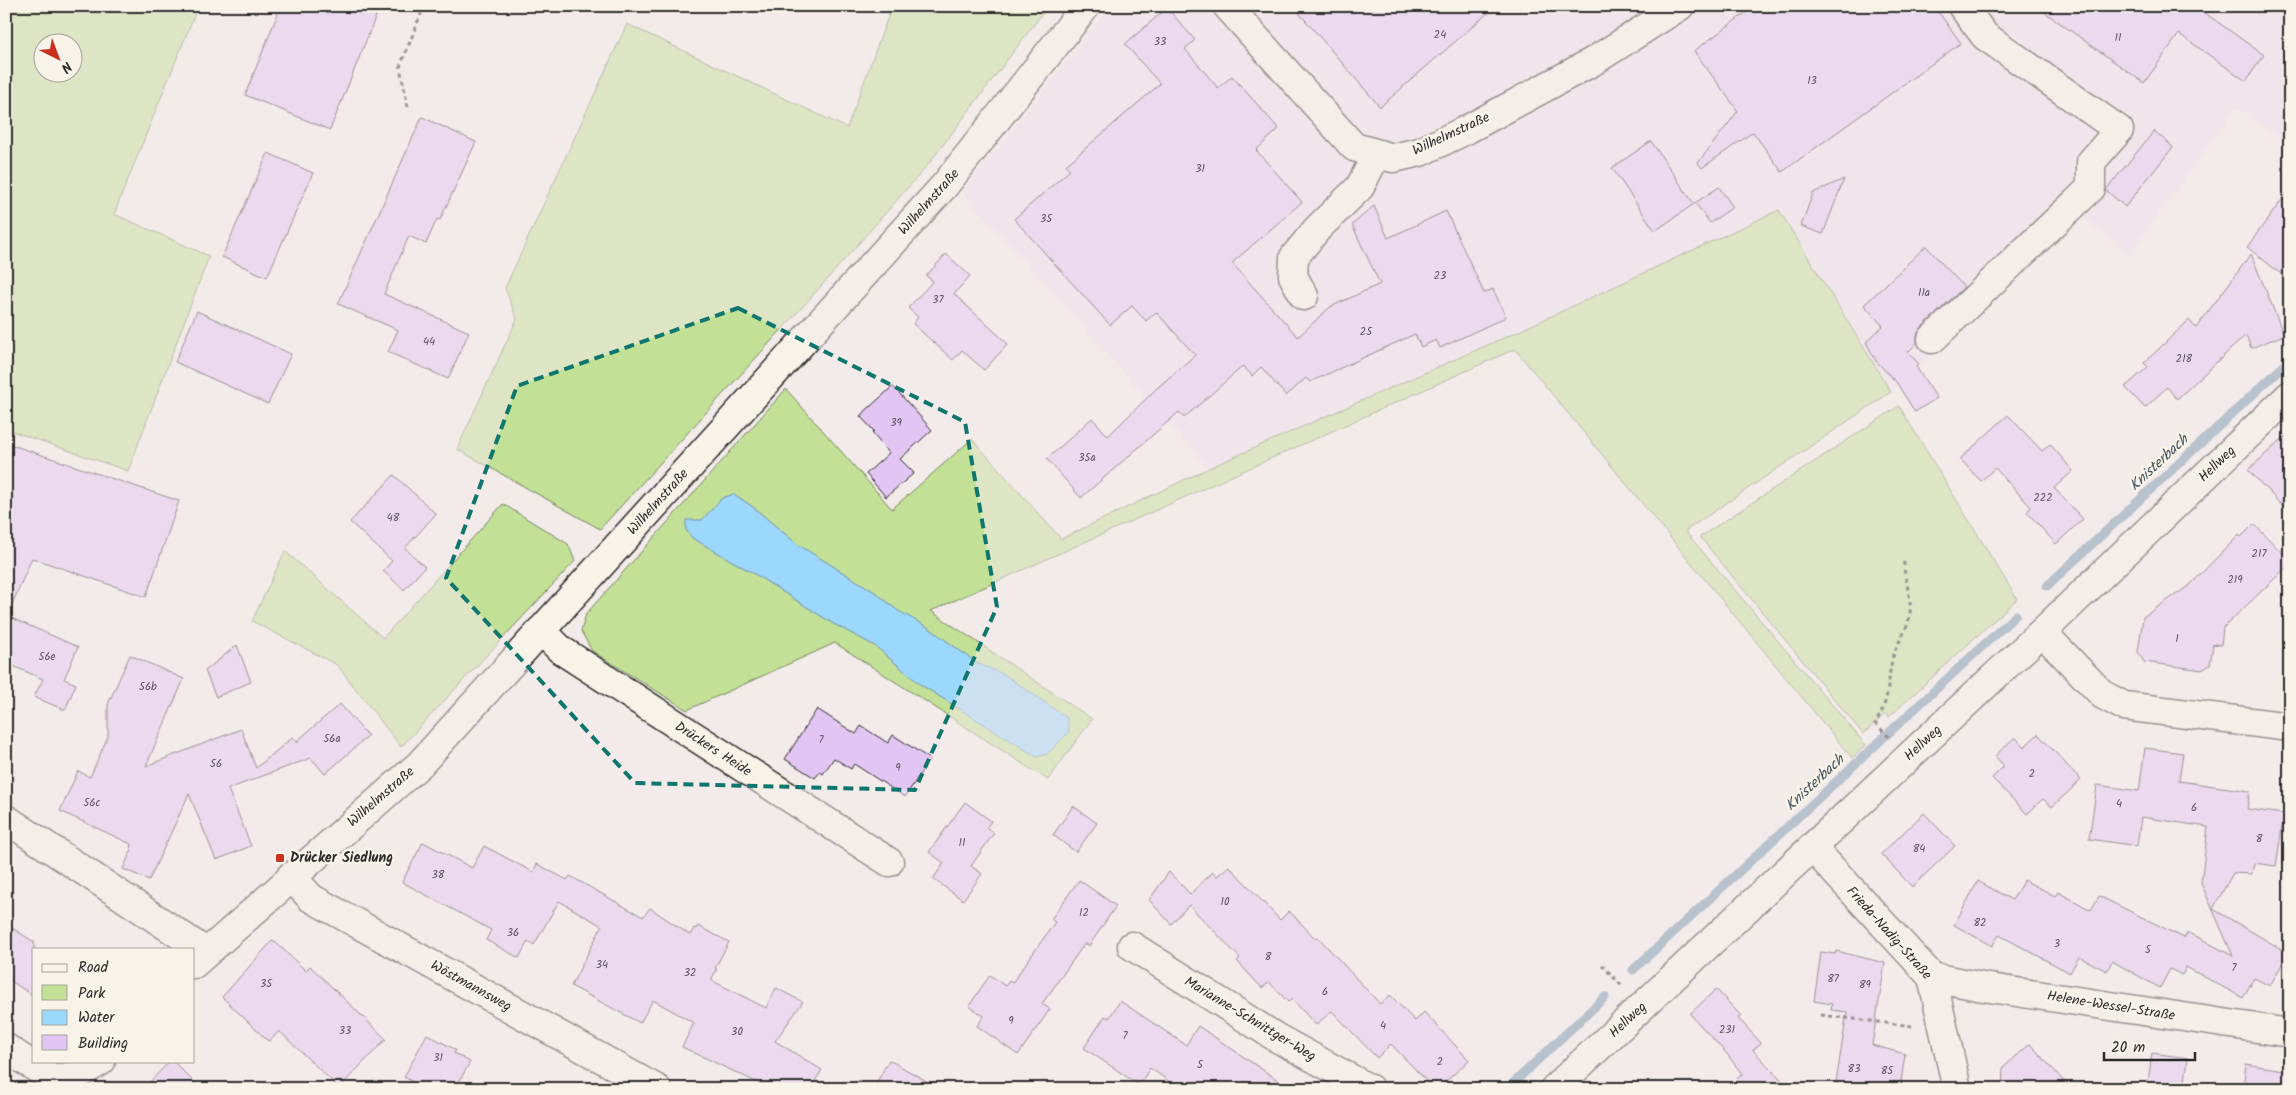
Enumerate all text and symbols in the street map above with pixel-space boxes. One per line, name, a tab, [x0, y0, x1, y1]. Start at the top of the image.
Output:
house number: 24	[1434, 26, 1446, 44]
house number: 11	[2115, 29, 2121, 47]
north arrow	[32, 32, 82, 82]
house number: 33	[1154, 33, 1166, 51]
text: N	[55, 56, 77, 78]
house number: 13	[1807, 72, 1817, 90]
street label: Wilhelmstraße	[1409, 106, 1494, 162]
house number: 31	[1195, 160, 1205, 178]
street label: Wilhelmstraße	[893, 163, 965, 240]
house number: 35	[1040, 210, 1053, 228]
house number: 23	[1434, 267, 1446, 285]
house number: 11a	[1918, 284, 1930, 302]
house number: 37	[932, 291, 945, 309]
house number: 25	[1360, 323, 1373, 341]
house number: 44	[423, 333, 435, 351]
house number: 218	[2176, 350, 2193, 368]
house number: 39	[890, 414, 902, 432]
water label: Knisterbach	[2124, 428, 2196, 497]
street label: Hellweg	[2193, 440, 2241, 488]
house number: 35a	[1078, 449, 1096, 467]
street label: Wilhelmstraße	[622, 463, 694, 540]
house number: 222	[2033, 489, 2053, 507]
house number: 48	[387, 509, 400, 527]
house number: 217	[2252, 545, 2267, 563]
house number: 219	[2227, 571, 2243, 589]
house number: 1	[2175, 630, 2179, 648]
house number: 56e	[39, 648, 56, 666]
house number: 56b	[139, 678, 157, 696]
street label: Drückers Heide	[670, 716, 756, 783]
street label: Hellweg	[1899, 720, 1947, 766]
house number: 56a	[323, 730, 341, 748]
house number: 7	[818, 731, 824, 749]
water label: Knisterbach	[1780, 748, 1852, 817]
house number: 56	[210, 755, 222, 773]
house number: 9	[895, 759, 901, 777]
street label: Wilhelmstraße	[342, 761, 420, 833]
house number: 2	[2029, 765, 2035, 783]
house number: 56c	[84, 794, 101, 812]
house number: 4	[2116, 795, 2122, 813]
house number: 6	[2191, 799, 2197, 817]
house number: 8	[2256, 830, 2263, 848]
house number: 11	[959, 834, 965, 852]
house number: 84	[1913, 840, 1925, 858]
place label: Drücker Siedlung	[290, 847, 393, 869]
marker: Drücker Siedlung	[274, 852, 286, 864]
house number: 38	[432, 866, 445, 884]
street label: Frieda-Nadig-Straße	[1841, 881, 1938, 985]
house number: 10	[1221, 893, 1230, 911]
house number: 12	[1079, 904, 1089, 922]
house number: 82	[1973, 914, 1987, 932]
house number: 36	[507, 924, 519, 942]
house number: 3	[2054, 935, 2060, 953]
house number: 5	[2145, 941, 2152, 959]
legend	[32, 948, 195, 1062]
house number: 8	[1265, 948, 1272, 966]
street label: Wöstmannsweg	[426, 955, 516, 1017]
text: Road	[78, 956, 109, 980]
house number: 34	[596, 956, 608, 974]
house number: 7	[2231, 959, 2237, 977]
house number: 32	[684, 964, 696, 982]
house number: 87	[1827, 970, 1840, 988]
street label: Marianne-Schnittger-Weg	[1180, 971, 1320, 1067]
house number: 35	[260, 975, 273, 993]
house number: 89	[1859, 976, 1872, 994]
text: Park	[78, 982, 106, 1006]
house number: 6	[1322, 983, 1328, 1001]
street label: Helene-Wessel-Straße	[2045, 985, 2177, 1027]
street label: Hellweg	[1604, 997, 1652, 1043]
text: Water	[78, 1006, 115, 1030]
house number: 9	[1008, 1012, 1014, 1030]
house number: 4	[1380, 1017, 1386, 1035]
house number: 231	[1719, 1021, 1735, 1039]
house number: 33	[339, 1022, 351, 1040]
house number: 30	[731, 1023, 743, 1041]
house number: 7	[1122, 1027, 1128, 1045]
scale bar	[2104, 1030, 2195, 1062]
text: Building	[78, 1032, 128, 1056]
text: 20 m	[2111, 1036, 2145, 1060]
house number: 31	[433, 1049, 443, 1067]
house number: 2	[1437, 1053, 1443, 1071]
house number: 5	[1197, 1056, 1204, 1074]
house number: 83	[1848, 1060, 1860, 1078]
house number: 85	[1881, 1062, 1894, 1080]

